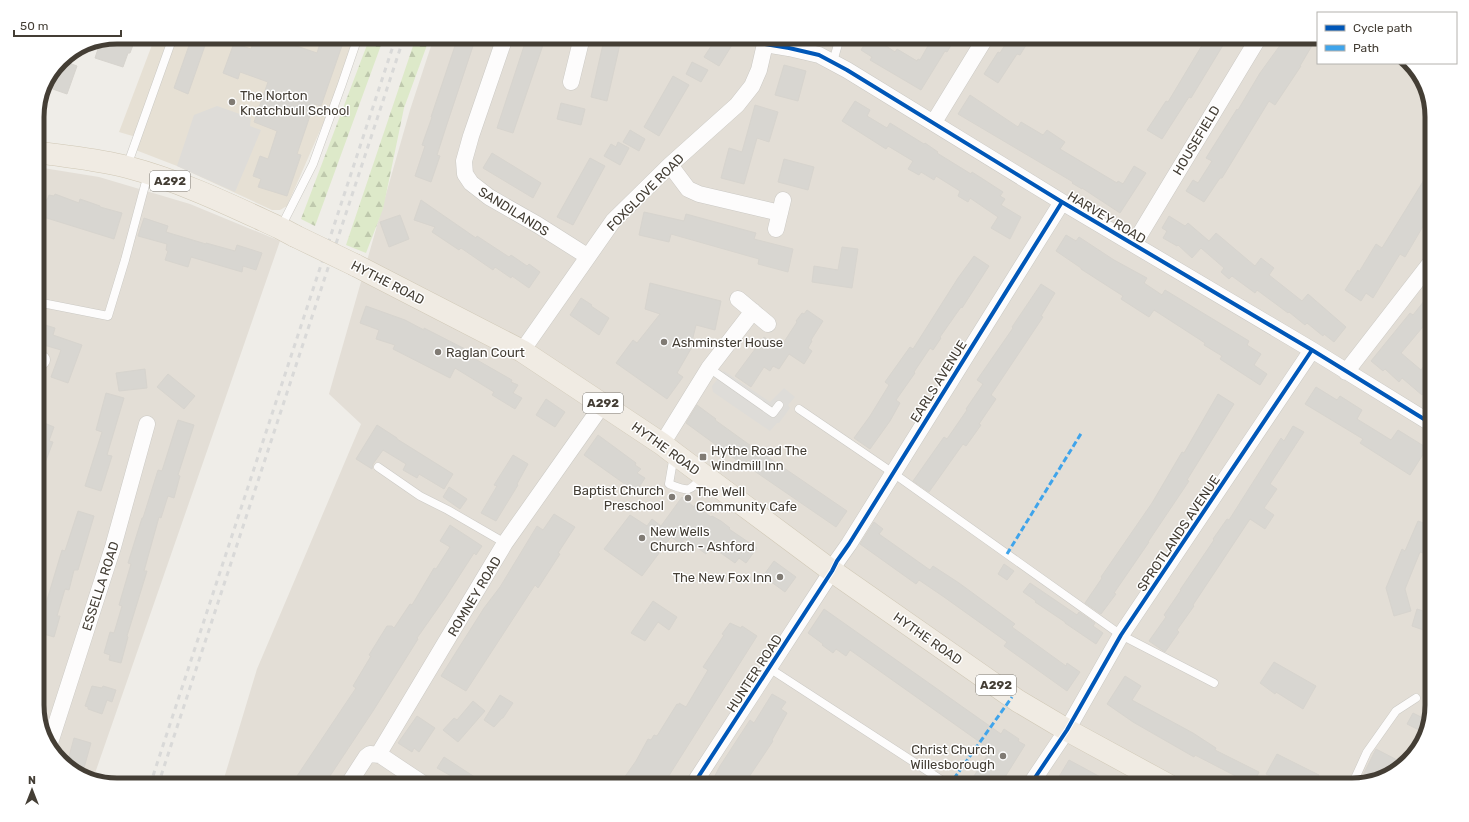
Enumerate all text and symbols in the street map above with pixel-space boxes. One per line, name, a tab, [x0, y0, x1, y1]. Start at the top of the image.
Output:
scale bar	[14, 12, 121, 38]
legend	[1317, 12, 1457, 64]
text: 50 m	[20, 19, 48, 33]
text: Cycle path	[1353, 21, 1412, 35]
text: Path	[1353, 41, 1379, 55]
place label: The Norton Knatchbull School	[240, 88, 349, 118]
marker: The Norton Knatchbull School	[227, 97, 237, 107]
street label: HOUSEFIELD	[1170, 103, 1223, 178]
street label: FOXGLOVE ROAD	[604, 151, 687, 234]
road number: A292	[150, 171, 190, 191]
street label: SANDILANDS	[476, 184, 552, 239]
street label: HARVEY ROAD	[1065, 188, 1149, 247]
street label: HYTHE ROAD	[349, 258, 427, 307]
place label: Ashminster House	[672, 335, 783, 350]
marker: Ashminster House	[659, 337, 669, 347]
street label: EARLS AVENUE	[907, 337, 970, 425]
place label: Raglan Court	[446, 345, 525, 361]
marker: Raglan Court	[433, 347, 443, 357]
road number: A292	[583, 393, 623, 413]
street label: HYTHE ROAD	[629, 419, 703, 478]
place label: Hythe Road The Windmill Inn	[711, 443, 807, 473]
marker: Hythe Road The Windmill Inn	[698, 452, 708, 462]
street label: SPROTLANDS AVENUE	[1134, 472, 1223, 594]
place label: Baptist Church Preschool	[573, 483, 664, 513]
place label: The Well Community Cafe	[696, 484, 797, 514]
marker: Baptist Church Preschool	[667, 492, 677, 502]
marker: The Well Community Cafe	[683, 493, 693, 503]
place label: New Wells Church - Ashford	[650, 524, 755, 554]
marker: New Wells Church - Ashford	[637, 533, 647, 543]
street label: ESSELLA ROAD	[79, 540, 122, 633]
street label: ROMNEY ROAD	[445, 554, 504, 639]
place label: The New Fox Inn	[673, 570, 772, 585]
marker: The New Fox Inn	[775, 572, 785, 582]
street label: HYTHE ROAD	[890, 609, 965, 668]
street label: HUNTER ROAD	[724, 632, 785, 715]
road number: A292	[976, 675, 1016, 695]
place label: Christ Church Willesborough	[910, 742, 995, 773]
marker: Christ Church Willesborough	[998, 751, 1008, 761]
north arrow	[12, 770, 52, 810]
text: N	[28, 774, 36, 787]

